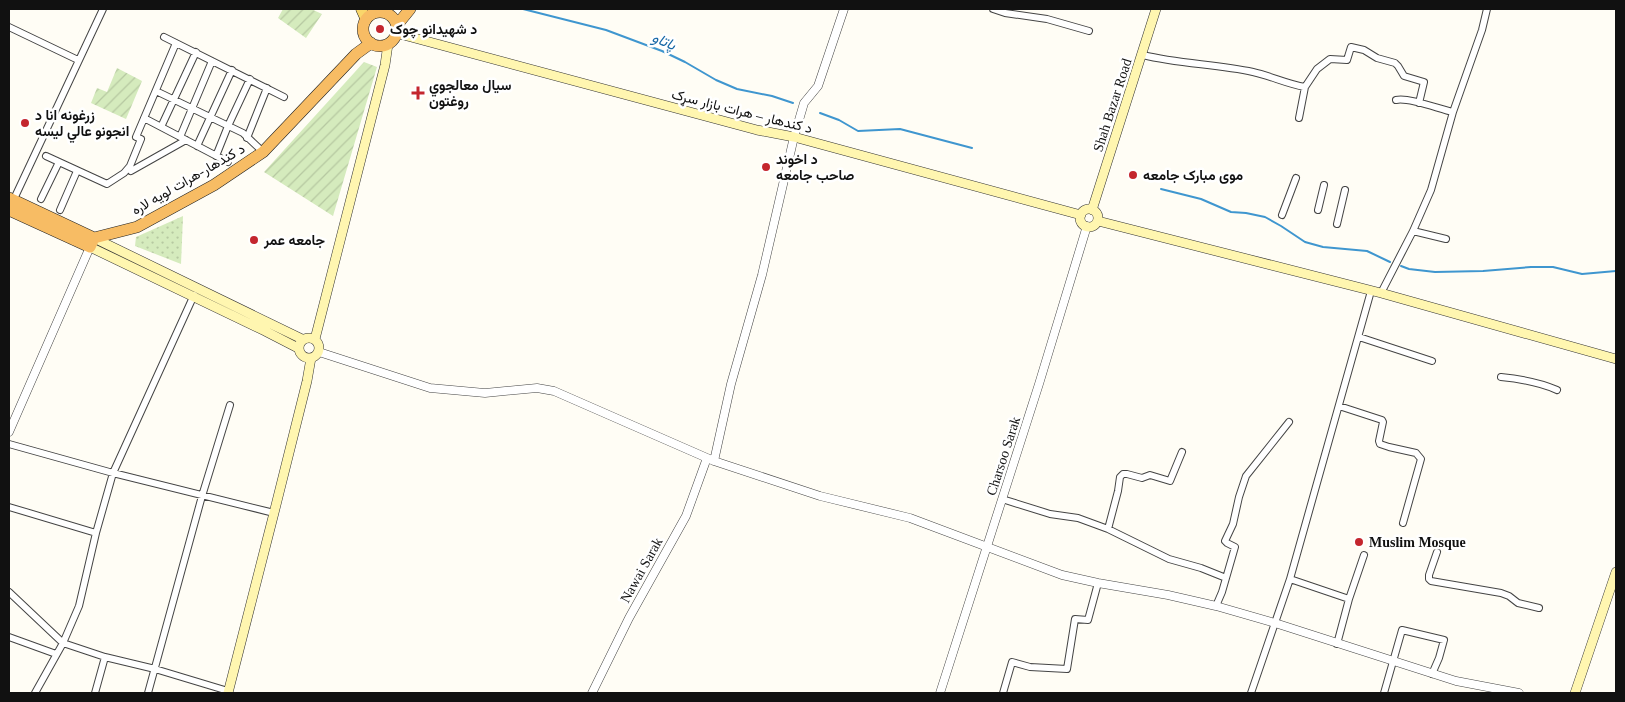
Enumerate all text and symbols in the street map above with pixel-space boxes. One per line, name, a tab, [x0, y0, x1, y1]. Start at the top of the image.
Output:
place label: د شهيدانو چوک	[390, 22, 477, 39]
marker: د شهيدانو چوک	[374, 23, 386, 35]
water label: پاتاو	[649, 29, 679, 55]
street label: Shah Bazar Road	[1090, 57, 1135, 154]
place label: سيال معالجوي روغتون	[429, 78, 512, 110]
marker: سيال معالجوي روغتون	[411, 86, 425, 100]
street label: د کندهار – هرات بازار سړک	[669, 87, 814, 138]
place label: زرغونه انا د انجونو عالي لیسه	[35, 108, 129, 143]
marker: زرغونه انا د انجونو عالي لیسه	[19, 117, 31, 129]
street label: د کندهار-هرات لويه لاره	[129, 141, 248, 219]
place label: د اخوند صاحب جامعه	[776, 152, 854, 184]
marker: د اخوند صاحب جامعه	[760, 161, 772, 173]
place label: موی مبارک جامعه	[1143, 168, 1243, 184]
marker: موی مبارک جامعه	[1127, 169, 1139, 181]
place label: جامعه عمر	[263, 233, 325, 249]
marker: جامعه عمر	[248, 234, 260, 246]
street label: Charsoo Sarak	[984, 415, 1023, 497]
street label: Nawai Sarak	[617, 535, 665, 605]
place label: Muslim Mosque	[1369, 535, 1466, 550]
marker: Muslim Mosque	[1353, 536, 1365, 548]

